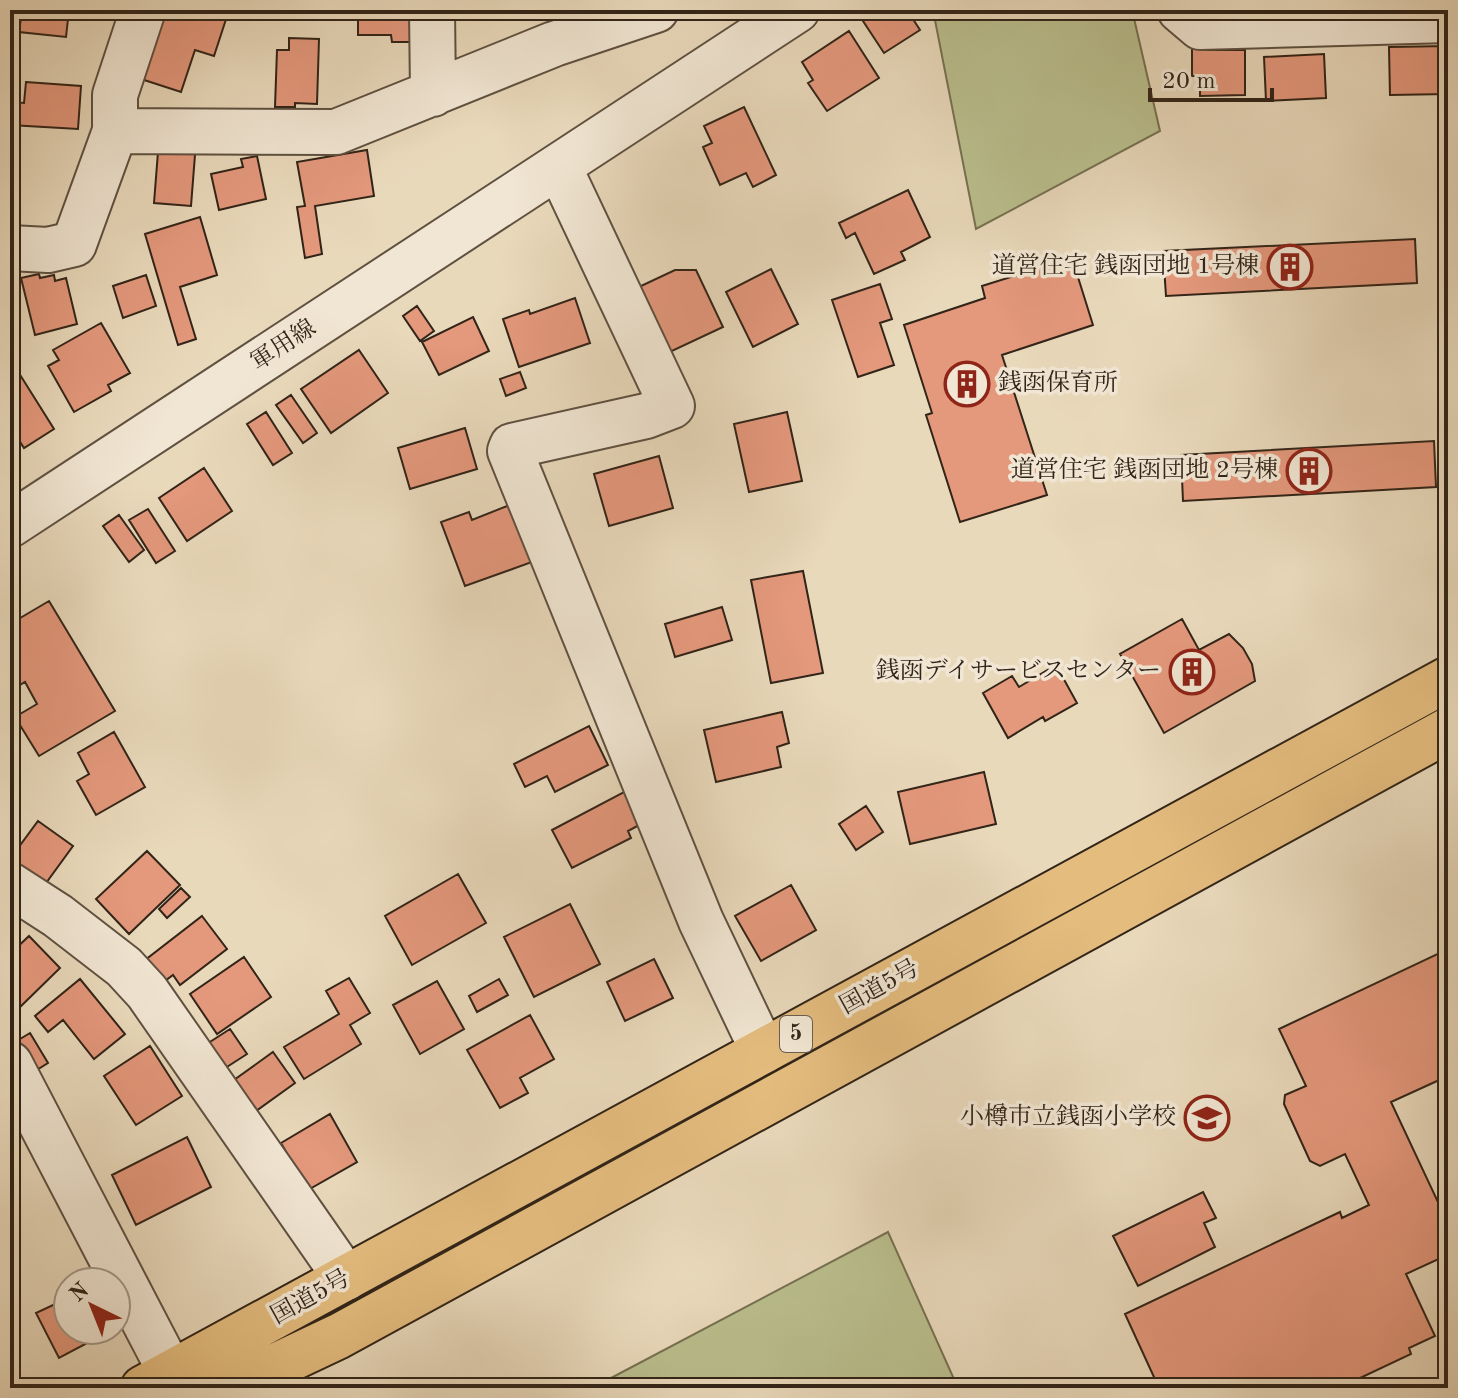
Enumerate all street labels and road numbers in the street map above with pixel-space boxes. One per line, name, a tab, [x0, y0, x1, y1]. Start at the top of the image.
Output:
street label: 軍用線	[246, 314, 321, 376]
street label: 国道5号	[835, 954, 923, 1019]
road number: 5	[780, 1016, 812, 1052]
street label: 国道5号	[266, 1264, 354, 1329]

